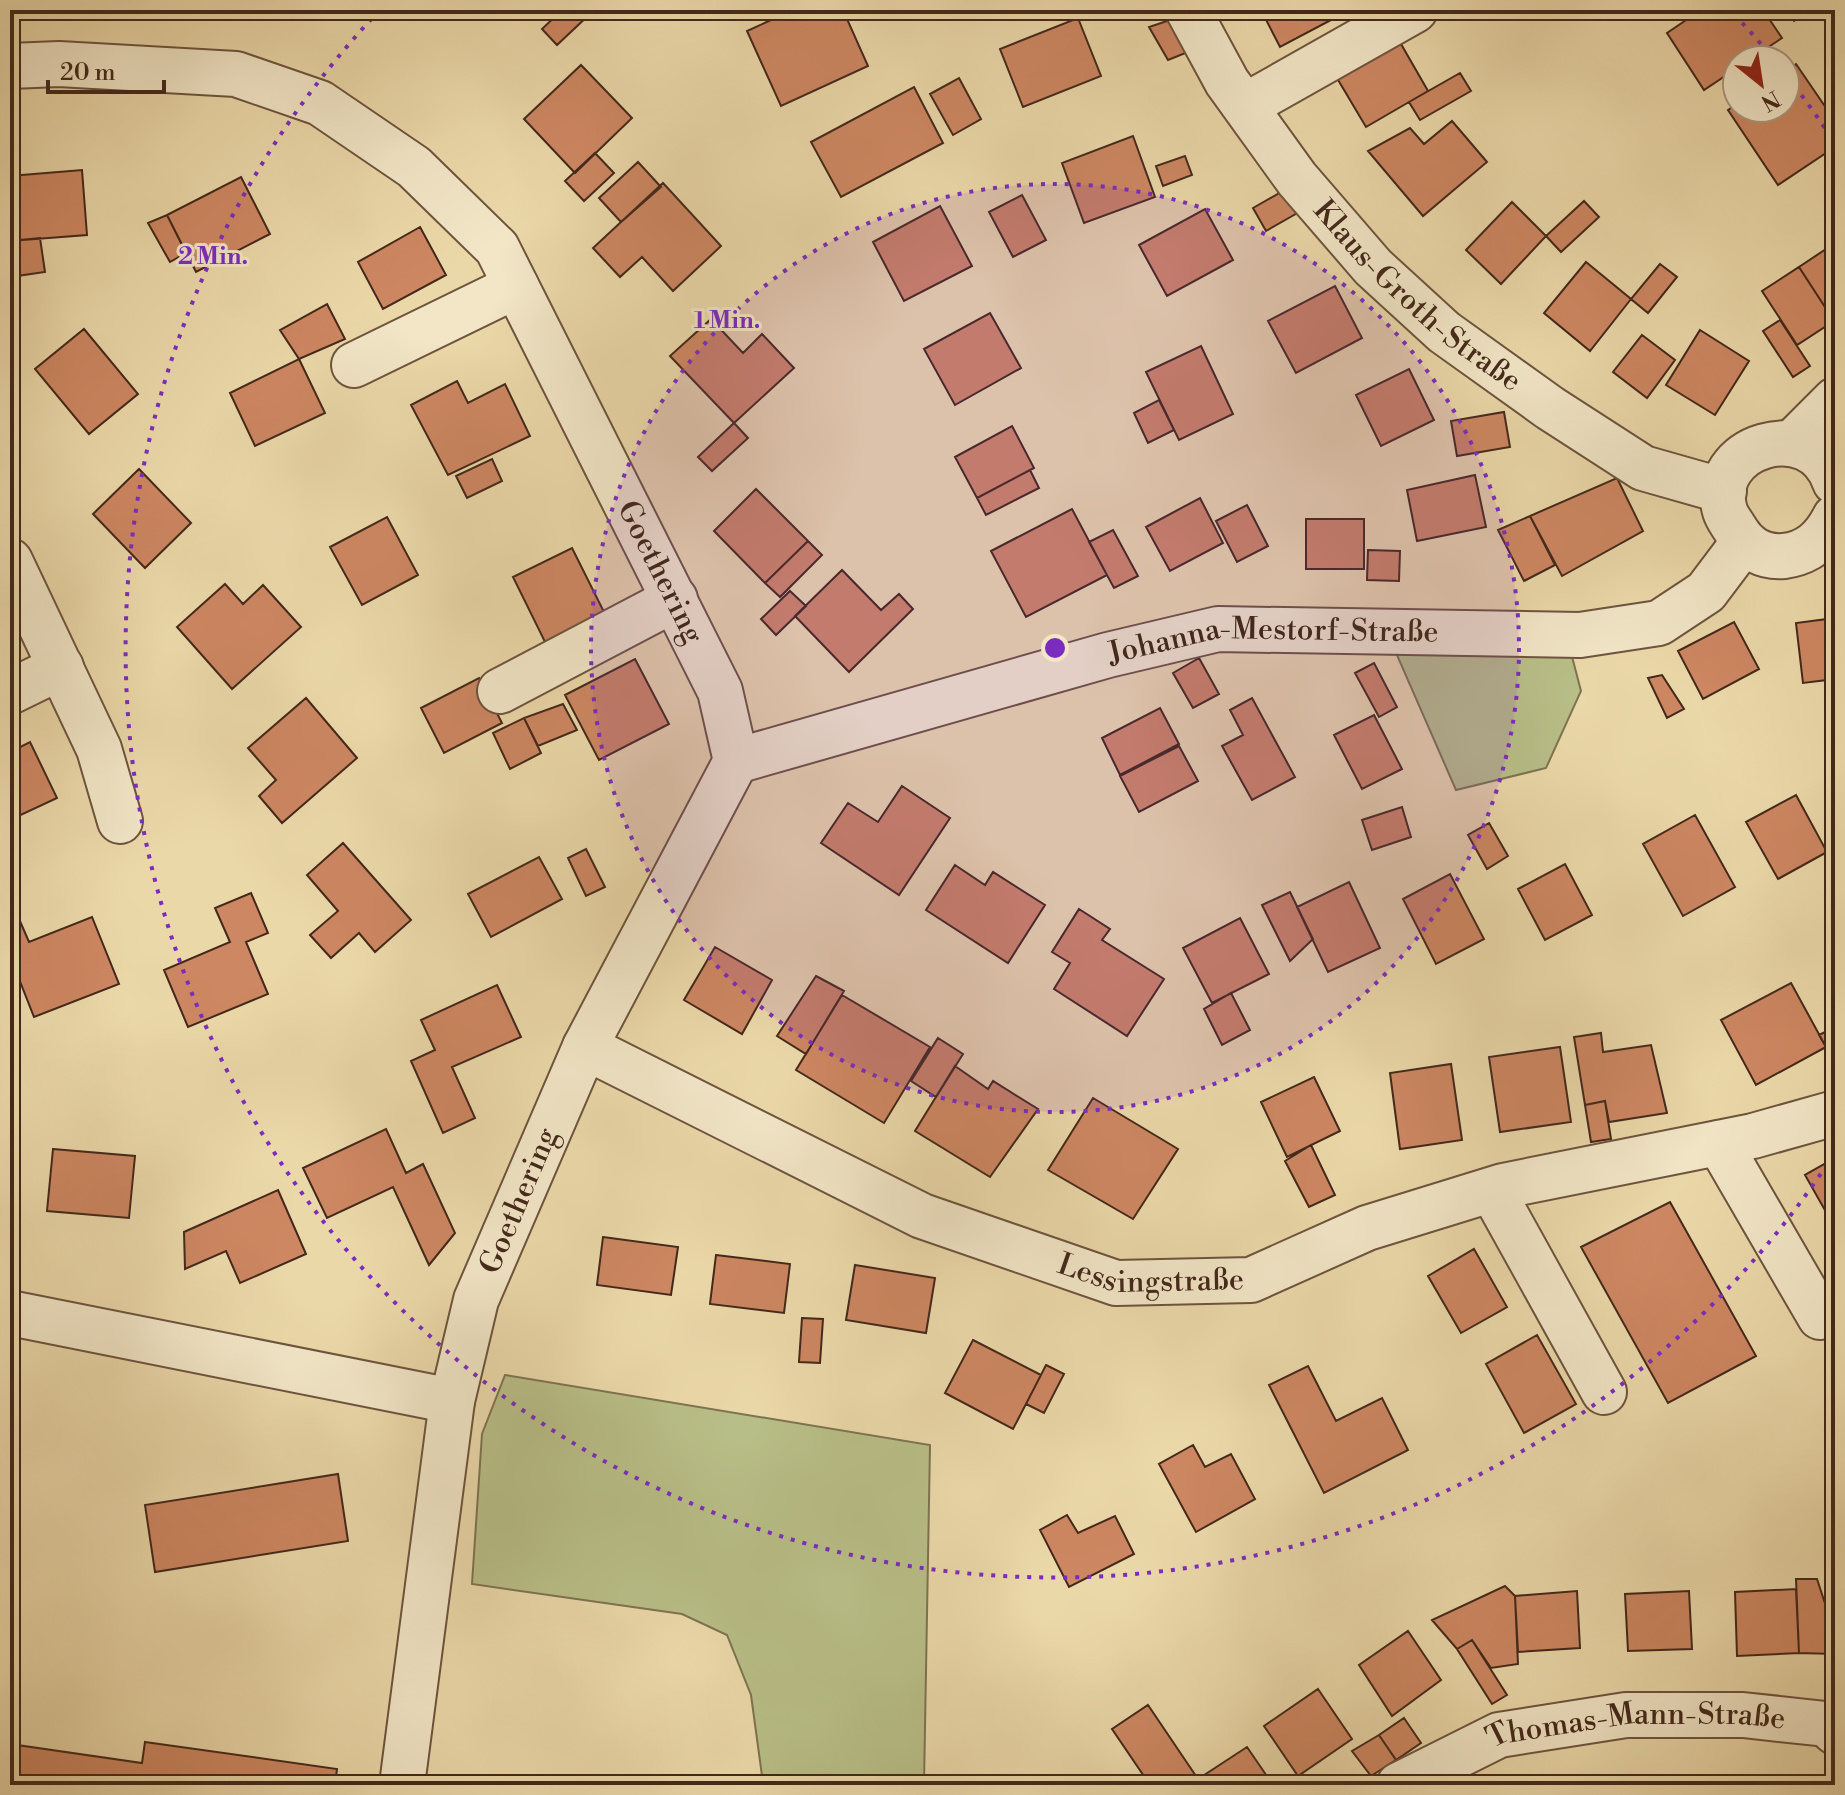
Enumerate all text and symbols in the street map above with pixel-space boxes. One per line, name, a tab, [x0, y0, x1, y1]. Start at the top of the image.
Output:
scale bar	[48, 44, 164, 94]
north arrow	[1721, 44, 1801, 124]
text: 20 m	[60, 58, 116, 88]
text: N	[1755, 84, 1785, 116]
street label: Klaus-Groth-Straße	[1305, 192, 1529, 400]
text: 2 Min.	[178, 242, 248, 272]
text: 1 Min.	[694, 306, 760, 336]
street label: Goethering	[608, 495, 712, 651]
street label: Johanna-Mestorf-Straße	[1103, 610, 1439, 674]
centre of rings	[1041, 634, 1069, 662]
street label: Goethering	[471, 1122, 567, 1280]
street label: Lessingstraße	[1053, 1245, 1244, 1302]
street label: Thomas-Mann-Straße	[1480, 1695, 1787, 1757]

